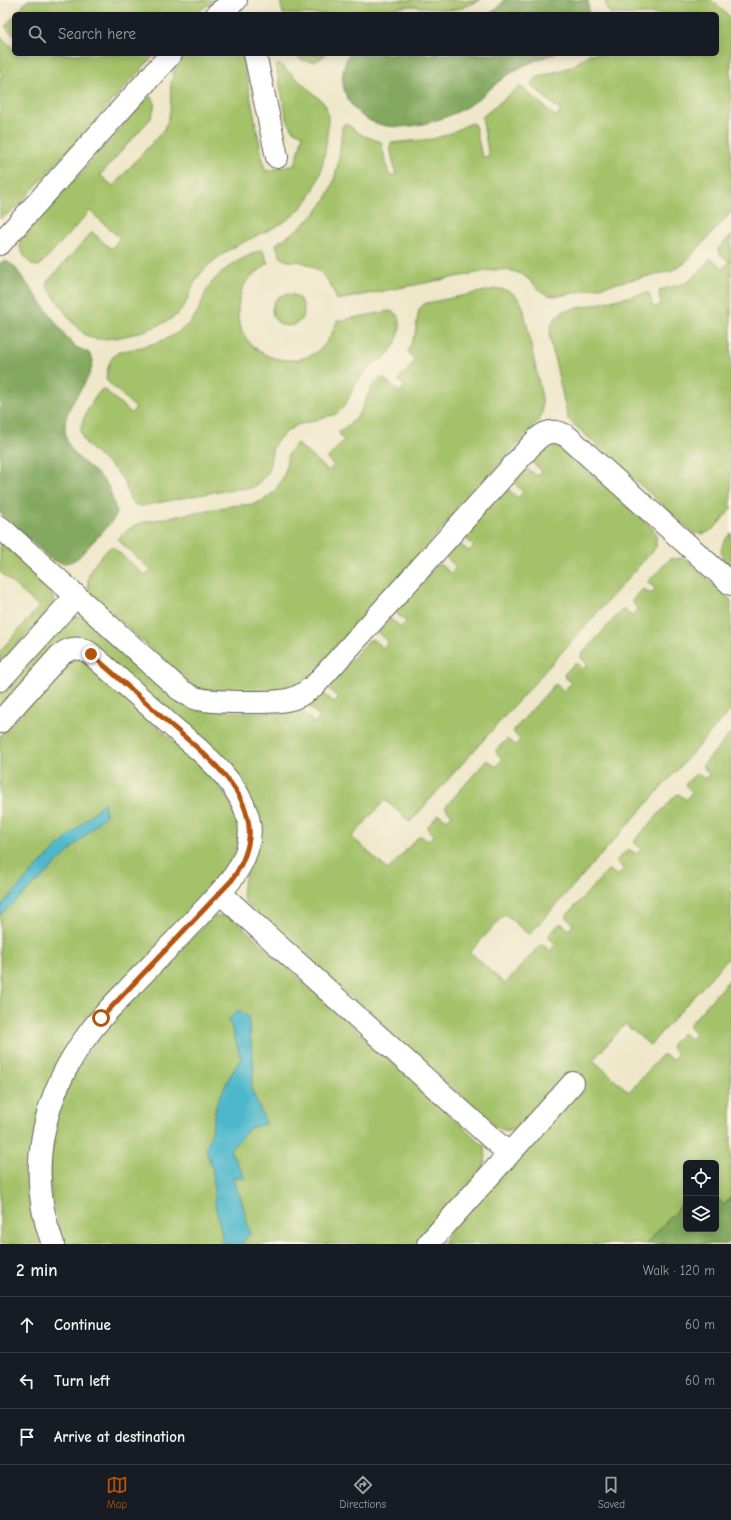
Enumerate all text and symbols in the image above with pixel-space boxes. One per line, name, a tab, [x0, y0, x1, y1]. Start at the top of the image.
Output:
search box	[12, 12, 719, 56]
icon: search	[26, 23, 48, 45]
text: Search here	[58, 25, 136, 43]
route end	[82, 645, 100, 663]
route start	[92, 1009, 110, 1027]
map controls	[683, 1160, 719, 1232]
button: locate	[683, 1160, 719, 1196]
button: layers	[683, 1196, 719, 1232]
text: 2 min	[16, 1261, 57, 1280]
text: Walk · 120 m	[643, 1263, 715, 1278]
icon: ahead	[16, 1314, 38, 1336]
text: Continue	[54, 1316, 111, 1334]
text: 60 m	[685, 1317, 715, 1332]
icon: left	[16, 1370, 38, 1392]
text: Turn left	[54, 1372, 110, 1390]
text: 60 m	[685, 1373, 715, 1388]
icon: arrive	[16, 1426, 38, 1448]
text: Arrive at destination	[54, 1428, 185, 1446]
tab: Map	[106, 1474, 128, 1511]
tab: Directions	[340, 1474, 386, 1511]
tab: Saved	[598, 1474, 625, 1511]

